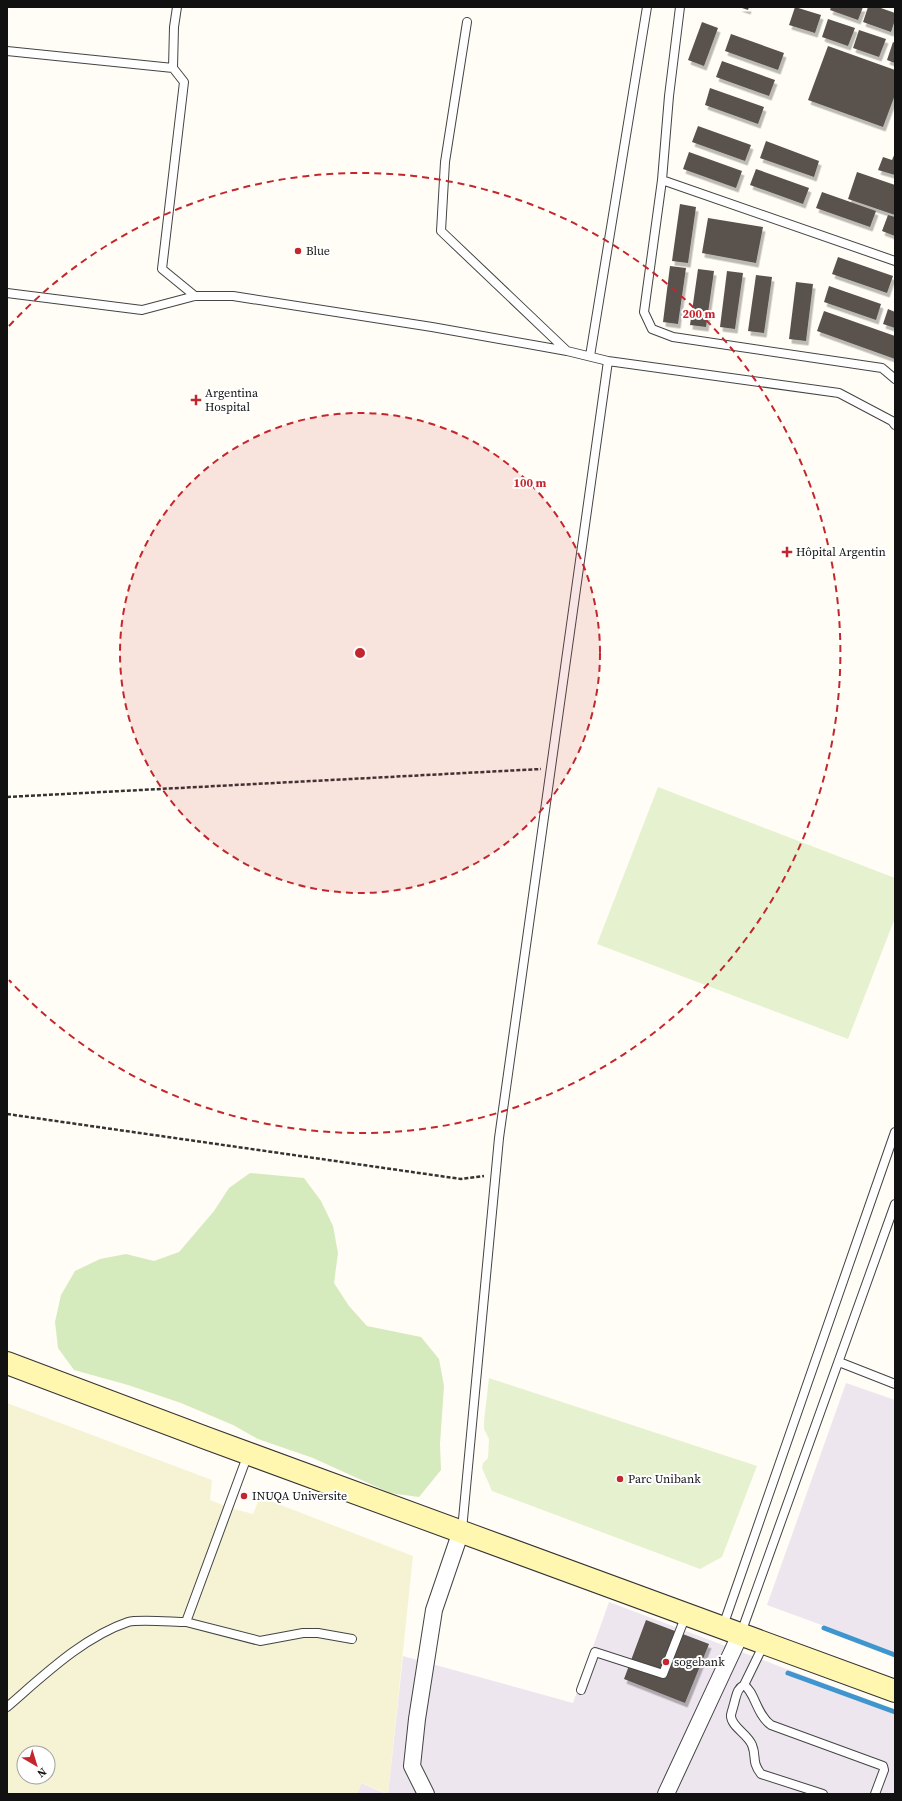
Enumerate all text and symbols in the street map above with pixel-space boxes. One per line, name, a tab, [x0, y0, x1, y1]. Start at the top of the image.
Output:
place label: Blue	[306, 243, 330, 259]
marker: Blue	[293, 246, 303, 256]
text: 200 m	[683, 306, 716, 322]
place label: Argentina Hospital	[205, 385, 259, 415]
marker: Argentina Hospital	[190, 394, 202, 406]
text: 100 m	[514, 475, 547, 491]
place label: Hôpital Argentin	[796, 544, 886, 560]
marker: Hôpital Argentin	[781, 546, 793, 558]
centre of rings	[353, 646, 367, 660]
place label: Parc Unibank	[628, 1471, 701, 1487]
marker: Parc Unibank	[615, 1474, 625, 1484]
place label: INUQA Universite	[252, 1488, 347, 1504]
marker: INUQA Universite	[239, 1491, 249, 1501]
place label: sogebank	[674, 1654, 725, 1670]
marker: sogebank	[661, 1657, 671, 1667]
north arrow	[16, 1745, 56, 1785]
text: N	[34, 1764, 50, 1781]

